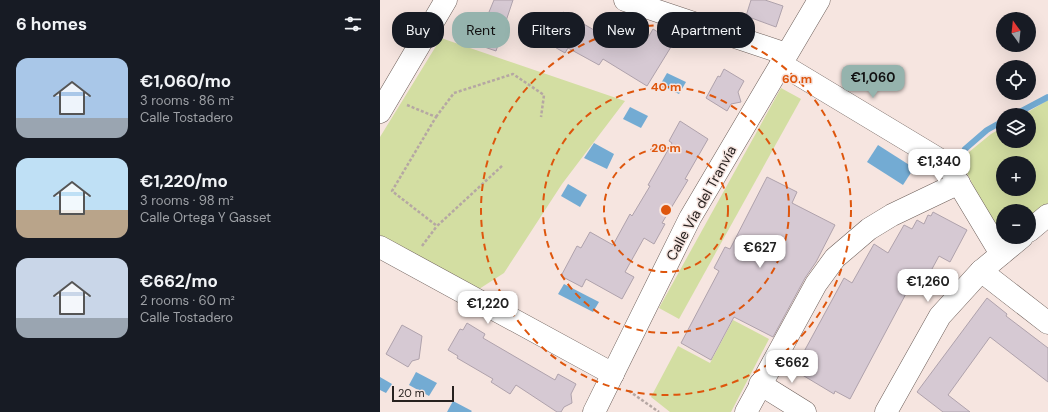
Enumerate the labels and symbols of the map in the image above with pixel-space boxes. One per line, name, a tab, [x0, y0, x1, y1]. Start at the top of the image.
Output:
north arrow	[996, 12, 1036, 52]
pin: €1,060	[840, 65, 906, 99]
text: 60 m	[782, 71, 812, 87]
text: 40 m	[651, 79, 681, 95]
text: 20 m	[651, 140, 681, 156]
street label: Calle Vía del Tranvía	[662, 142, 740, 264]
pin: €1,340	[906, 149, 972, 183]
centre of rings	[659, 203, 673, 217]
pin: €627	[736, 235, 784, 269]
pin: €1,260	[895, 269, 961, 303]
pin: €1,220	[455, 291, 521, 325]
pin: €662	[768, 350, 816, 384]
scale bar	[392, 384, 454, 403]

